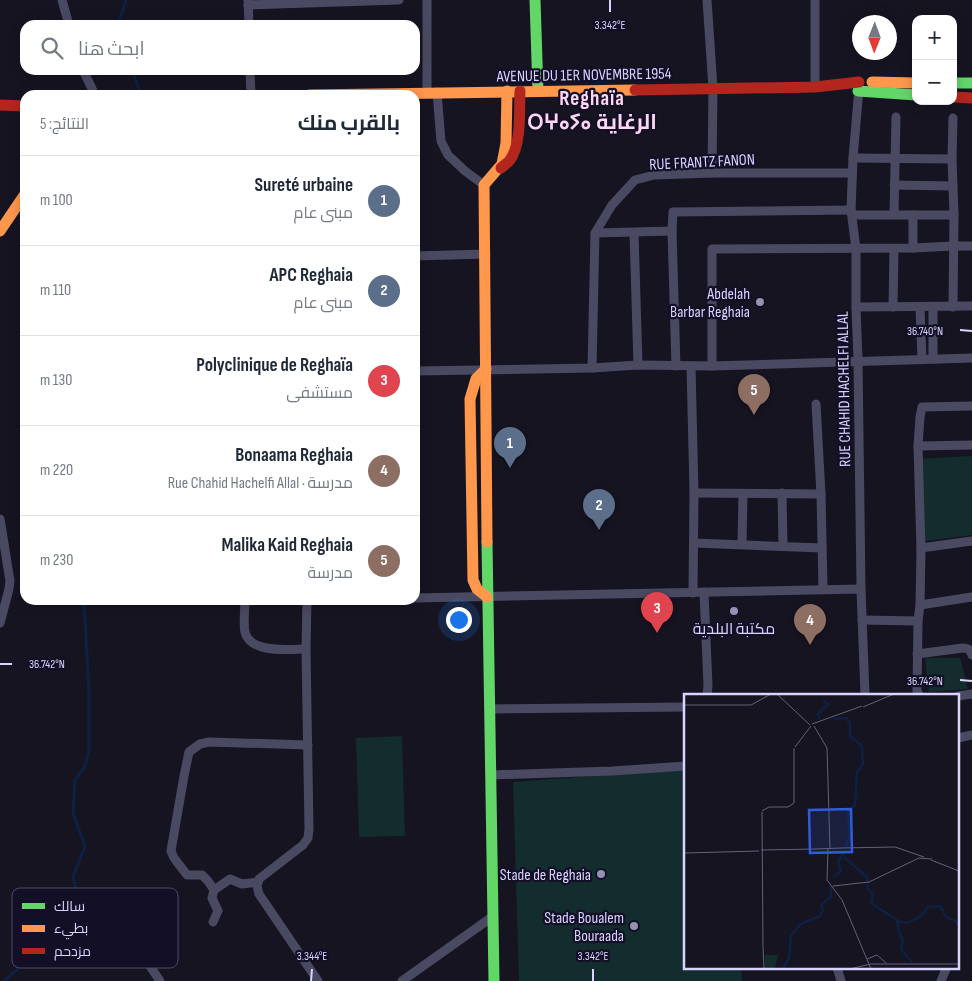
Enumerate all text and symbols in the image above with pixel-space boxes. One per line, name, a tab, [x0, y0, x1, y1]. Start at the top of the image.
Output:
north arrow	[852, 15, 897, 60]
map controls	[912, 15, 957, 105]
button: +	[912, 15, 957, 60]
text: 3.342°E	[595, 18, 625, 33]
search box	[20, 20, 420, 75]
icon: search	[38, 34, 66, 62]
text: ابحث هنا	[78, 38, 145, 61]
button: −	[912, 60, 957, 105]
street label: AVENUE DU 1ER NOVEMBRE 1954	[496, 64, 672, 87]
district label: Reghaïa ⵔⵖⴰⵢⴰ الرغاية	[527, 86, 657, 135]
text: بالقرب منك	[298, 111, 400, 136]
text: النتائج: 5	[40, 115, 89, 134]
street label: RUE FRANTZ FANON	[649, 150, 755, 175]
text: Sureté urbaine	[255, 174, 353, 197]
text: 100 m	[40, 191, 73, 210]
text: 1	[381, 191, 387, 210]
text: مبنى عام	[293, 204, 353, 223]
text: APC Reghaia	[270, 264, 353, 287]
text: 110 m	[40, 281, 71, 300]
text: 2	[381, 281, 388, 300]
place label: Abdelah Barbar Reghaia	[670, 285, 750, 322]
text: مبنى عام	[293, 294, 353, 313]
marker: Abdelah Barbar Reghaia	[754, 296, 766, 308]
street label: RUE CHAHID HACHELFI ALLAL	[834, 311, 855, 467]
text: 36.740°N	[907, 324, 943, 339]
text: Polyclinique de Reghaïa	[196, 354, 353, 377]
text: 130 m	[40, 371, 72, 390]
text: 3	[380, 371, 388, 390]
pin: 5	[738, 374, 770, 415]
text: مستشفى	[286, 384, 353, 403]
pin: 1	[494, 427, 526, 468]
text: Bonaama Reghaia	[235, 444, 353, 467]
text: 220 m	[40, 461, 73, 480]
text: 4	[380, 461, 388, 480]
text: مدرسة · Rue Chahid Hachelfi Allal	[168, 474, 353, 493]
pin: 2	[583, 489, 615, 530]
text: Malika Kaid Reghaia	[221, 534, 353, 557]
text: 230 m	[40, 551, 73, 570]
text: 5	[380, 551, 388, 570]
text: مدرسة	[307, 564, 353, 583]
pin: 3	[641, 592, 673, 633]
pin: 4	[794, 604, 826, 645]
marker: مكتبة البلدية	[728, 605, 740, 617]
your location	[446, 607, 472, 633]
place label: مكتبة البلدية	[693, 620, 775, 639]
text: 36.742°N	[29, 657, 65, 672]
text: 36.742°N	[907, 674, 943, 689]
inset map	[684, 694, 960, 968]
place label: Stade de Reghaia	[500, 866, 591, 885]
marker: Stade de Reghaia	[595, 868, 607, 880]
legend	[12, 888, 178, 968]
text: سالك	[54, 898, 85, 915]
place label: Stade Boualem Bouraada	[544, 909, 624, 946]
text: بطيء	[54, 920, 88, 940]
marker: Stade Boualem Bouraada	[628, 920, 640, 932]
text: مزدحم	[54, 943, 91, 961]
text: 3.344°E	[297, 949, 327, 964]
text: 3.342°E	[578, 949, 608, 964]

